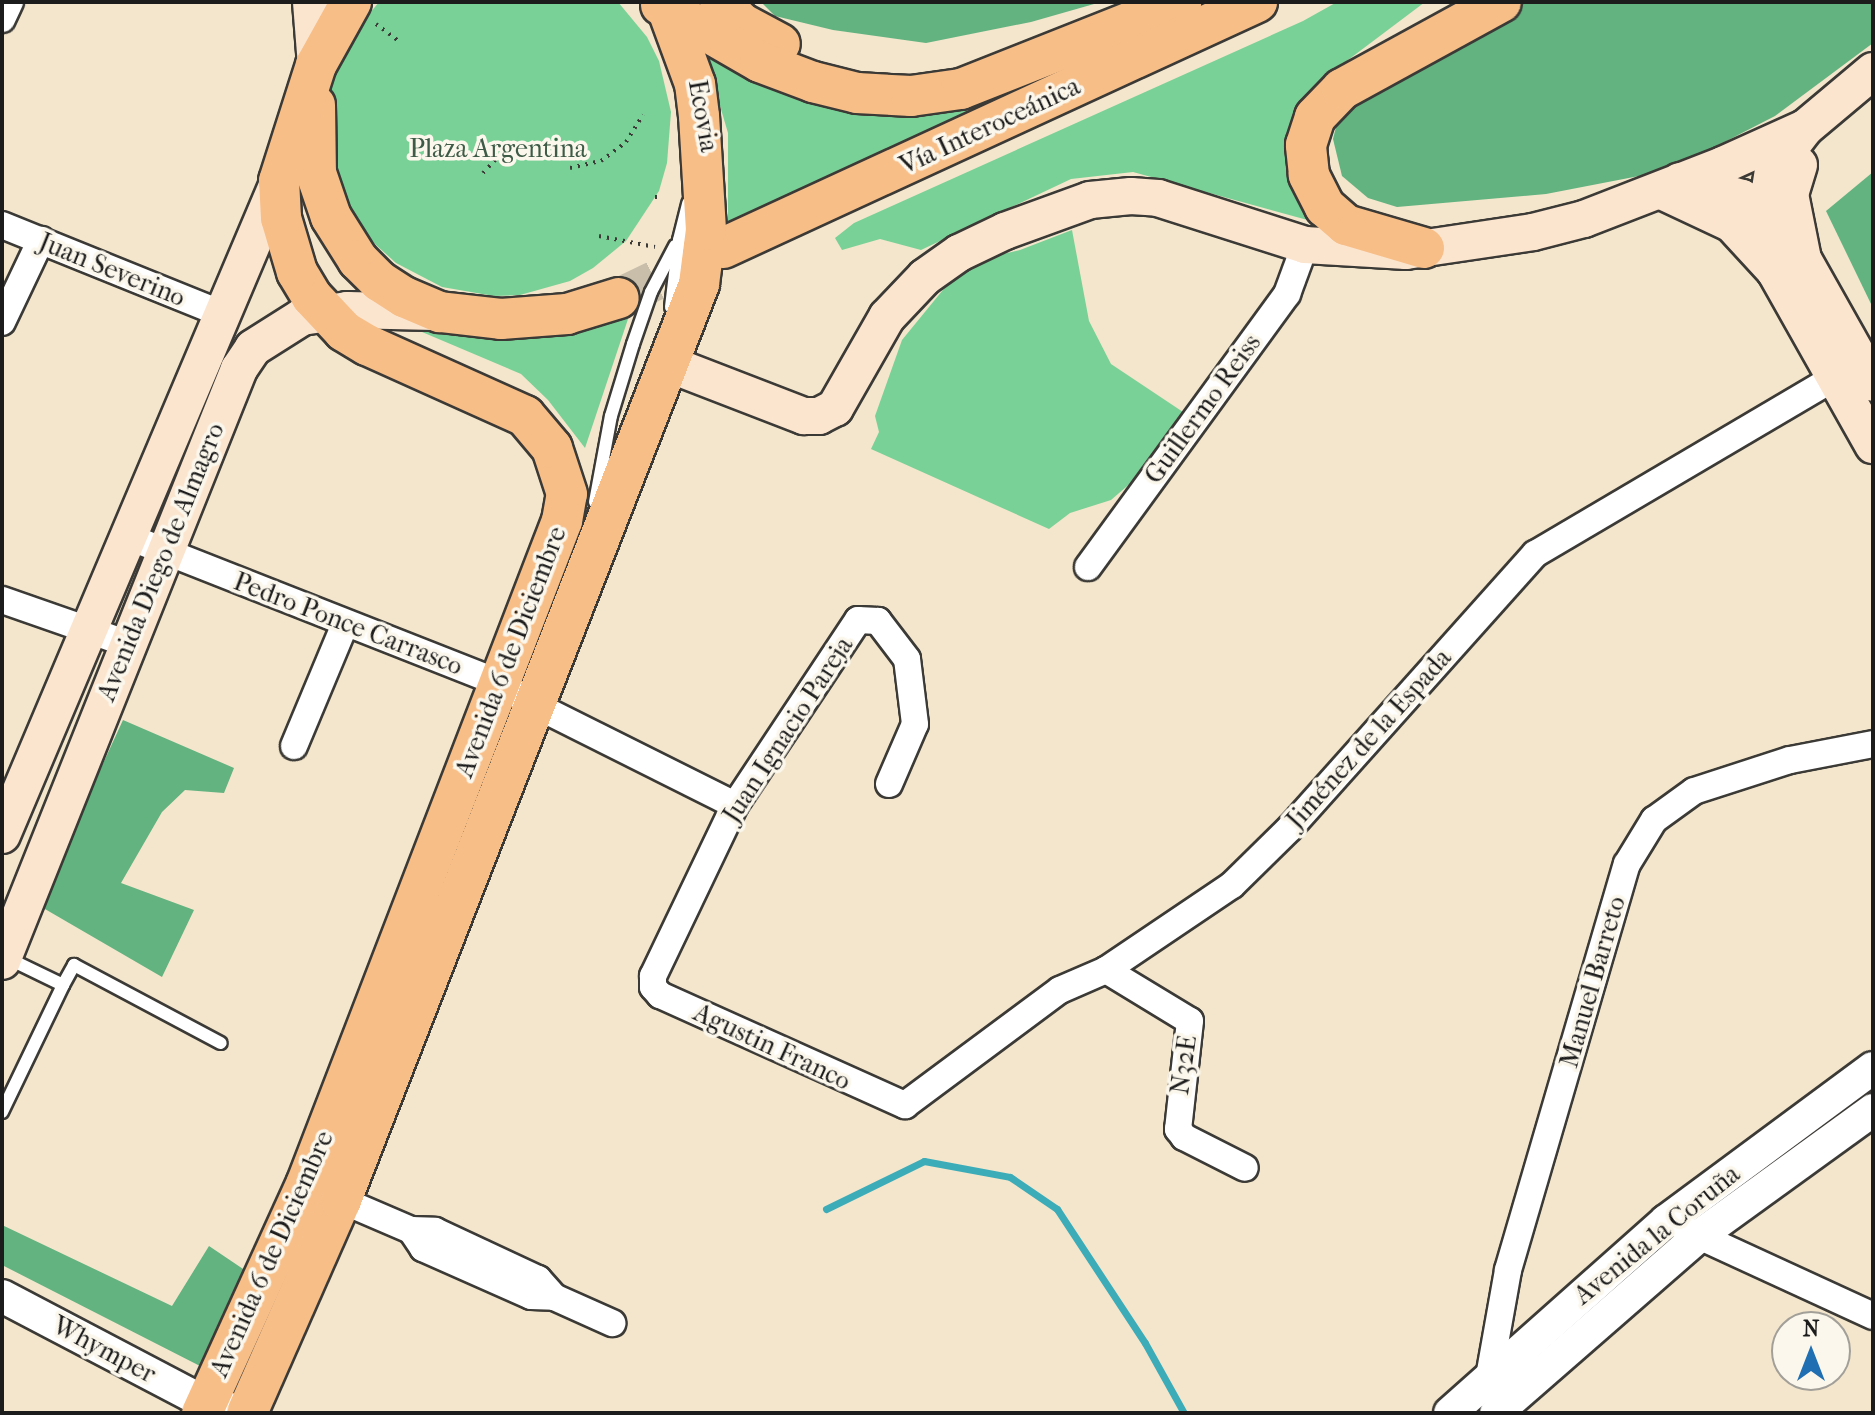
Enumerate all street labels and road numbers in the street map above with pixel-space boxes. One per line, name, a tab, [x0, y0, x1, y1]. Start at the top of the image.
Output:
street label: Vía Interoceánica	[895, 71, 1085, 181]
street label: Ecovia	[681, 77, 725, 155]
street label: Juan Severino	[34, 226, 190, 314]
street label: Guillermo Reiss	[1138, 328, 1268, 490]
street label: Avenida Diego de Almagro	[91, 418, 231, 706]
street label: Avenida 6 de Diciembre	[449, 522, 573, 782]
street label: Pedro Ponce Carrasco	[229, 566, 467, 682]
street label: Juan Ignacio Pareja	[716, 631, 860, 829]
street label: Jiménez de la Espada	[1280, 643, 1458, 835]
street label: Manuel Barreto	[1554, 893, 1632, 1071]
street label: Agustin Franco	[688, 997, 856, 1097]
street label: N32E	[1164, 1033, 1204, 1097]
street label: Avenida 6 de Diciembre	[204, 1126, 340, 1382]
street label: Avenida la Coruña	[1568, 1159, 1746, 1311]
street label: Whymper	[47, 1310, 161, 1390]

